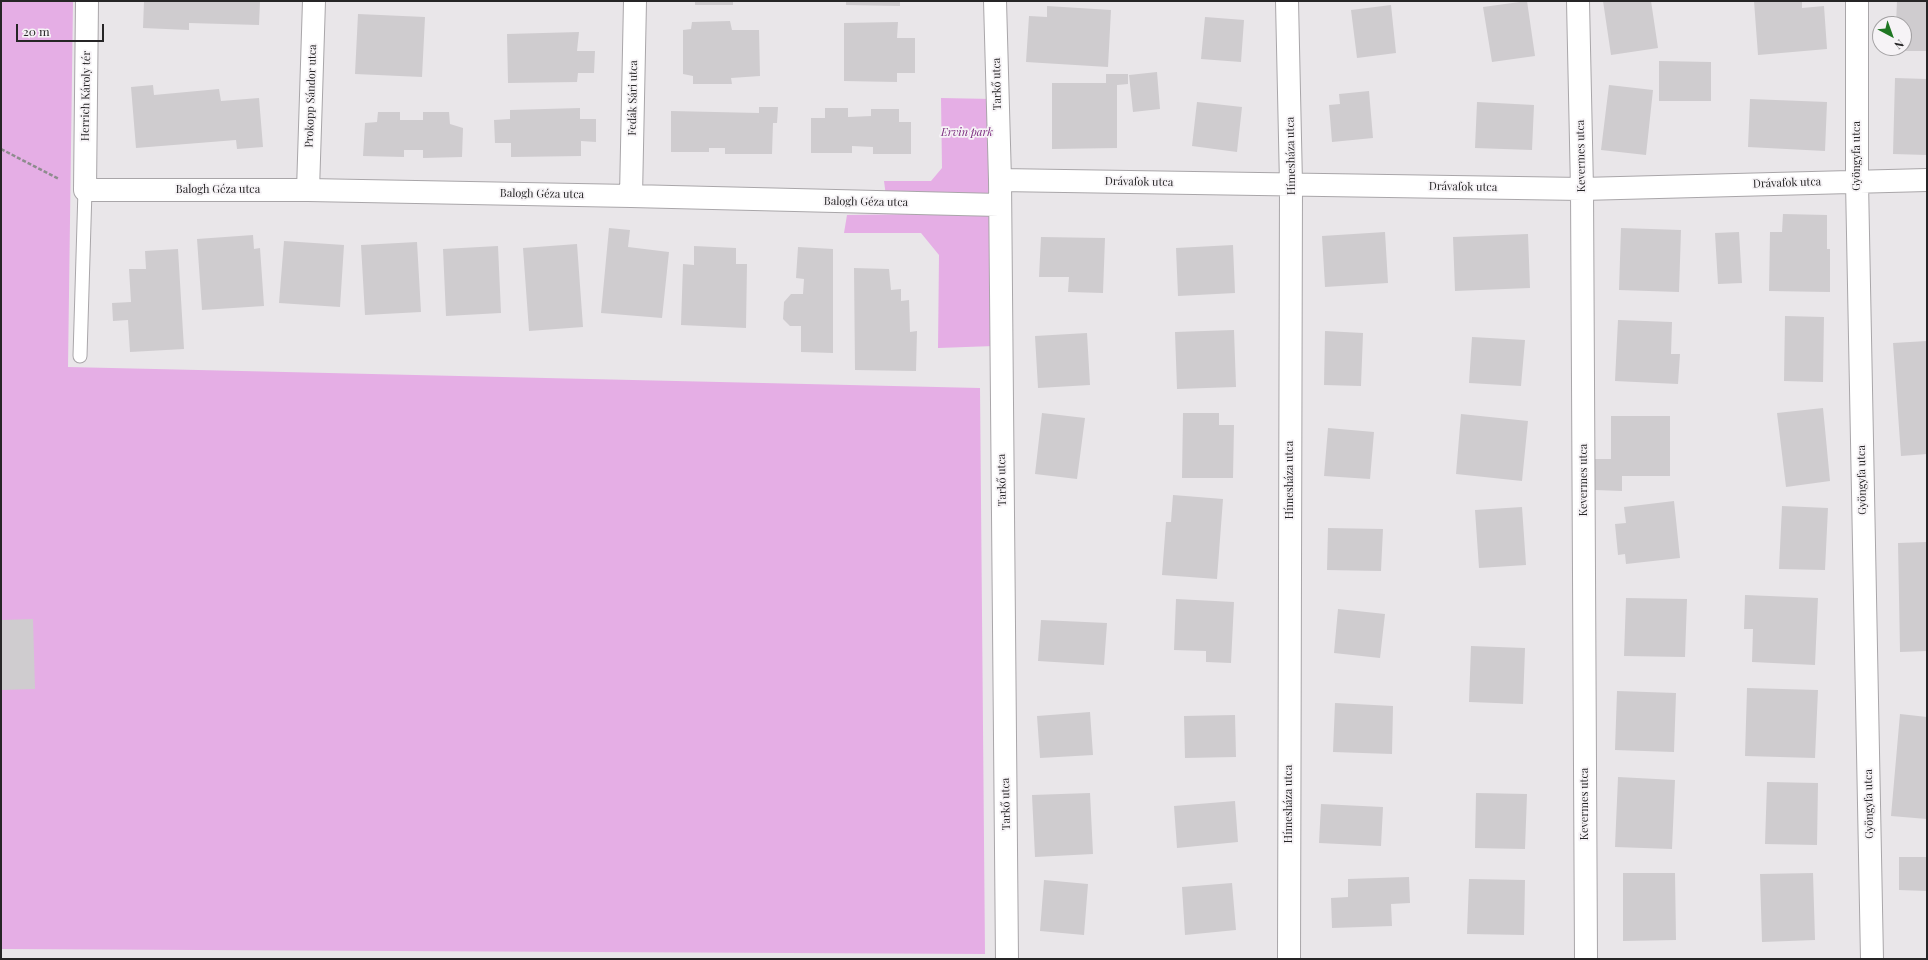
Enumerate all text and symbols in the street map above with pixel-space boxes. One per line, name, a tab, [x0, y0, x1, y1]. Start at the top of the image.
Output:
scale bar	[18, 16, 106, 42]
north arrow	[1872, 16, 1912, 56]
text: 20 m	[23, 23, 50, 39]
text: N	[1892, 36, 1907, 53]
street label: Prokopp Sándor utca	[303, 44, 319, 148]
street label: Herrich Károly tér	[79, 51, 93, 141]
street label: Tarkő utca	[990, 58, 1004, 110]
street label: Fedák Sári utca	[626, 60, 640, 136]
street label: Hímesháza utca	[1284, 117, 1298, 195]
street label: Kevermes utca	[1574, 120, 1588, 192]
street label: Gyöngyfa utca	[1850, 121, 1864, 191]
park label: Ervin park	[941, 126, 993, 140]
street label: Drávafok utca	[1105, 175, 1173, 189]
street label: Drávafok utca	[1753, 175, 1821, 191]
street label: Drávafok utca	[1429, 180, 1497, 194]
street label: Balogh Géza utca	[176, 183, 260, 197]
street label: Balogh Géza utca	[500, 187, 584, 201]
street label: Balogh Géza utca	[824, 195, 908, 209]
street label: Hímesháza utca	[1283, 441, 1297, 519]
street label: Kevermes utca	[1577, 444, 1591, 516]
street label: Gyöngyfa utca	[1855, 445, 1869, 515]
street label: Tarkő utca	[995, 454, 1009, 506]
street label: Hímesháza utca	[1282, 765, 1296, 843]
street label: Kevermes utca	[1578, 768, 1592, 840]
street label: Gyöngyfa utca	[1862, 769, 1876, 839]
street label: Tarkő utca	[999, 778, 1013, 830]

